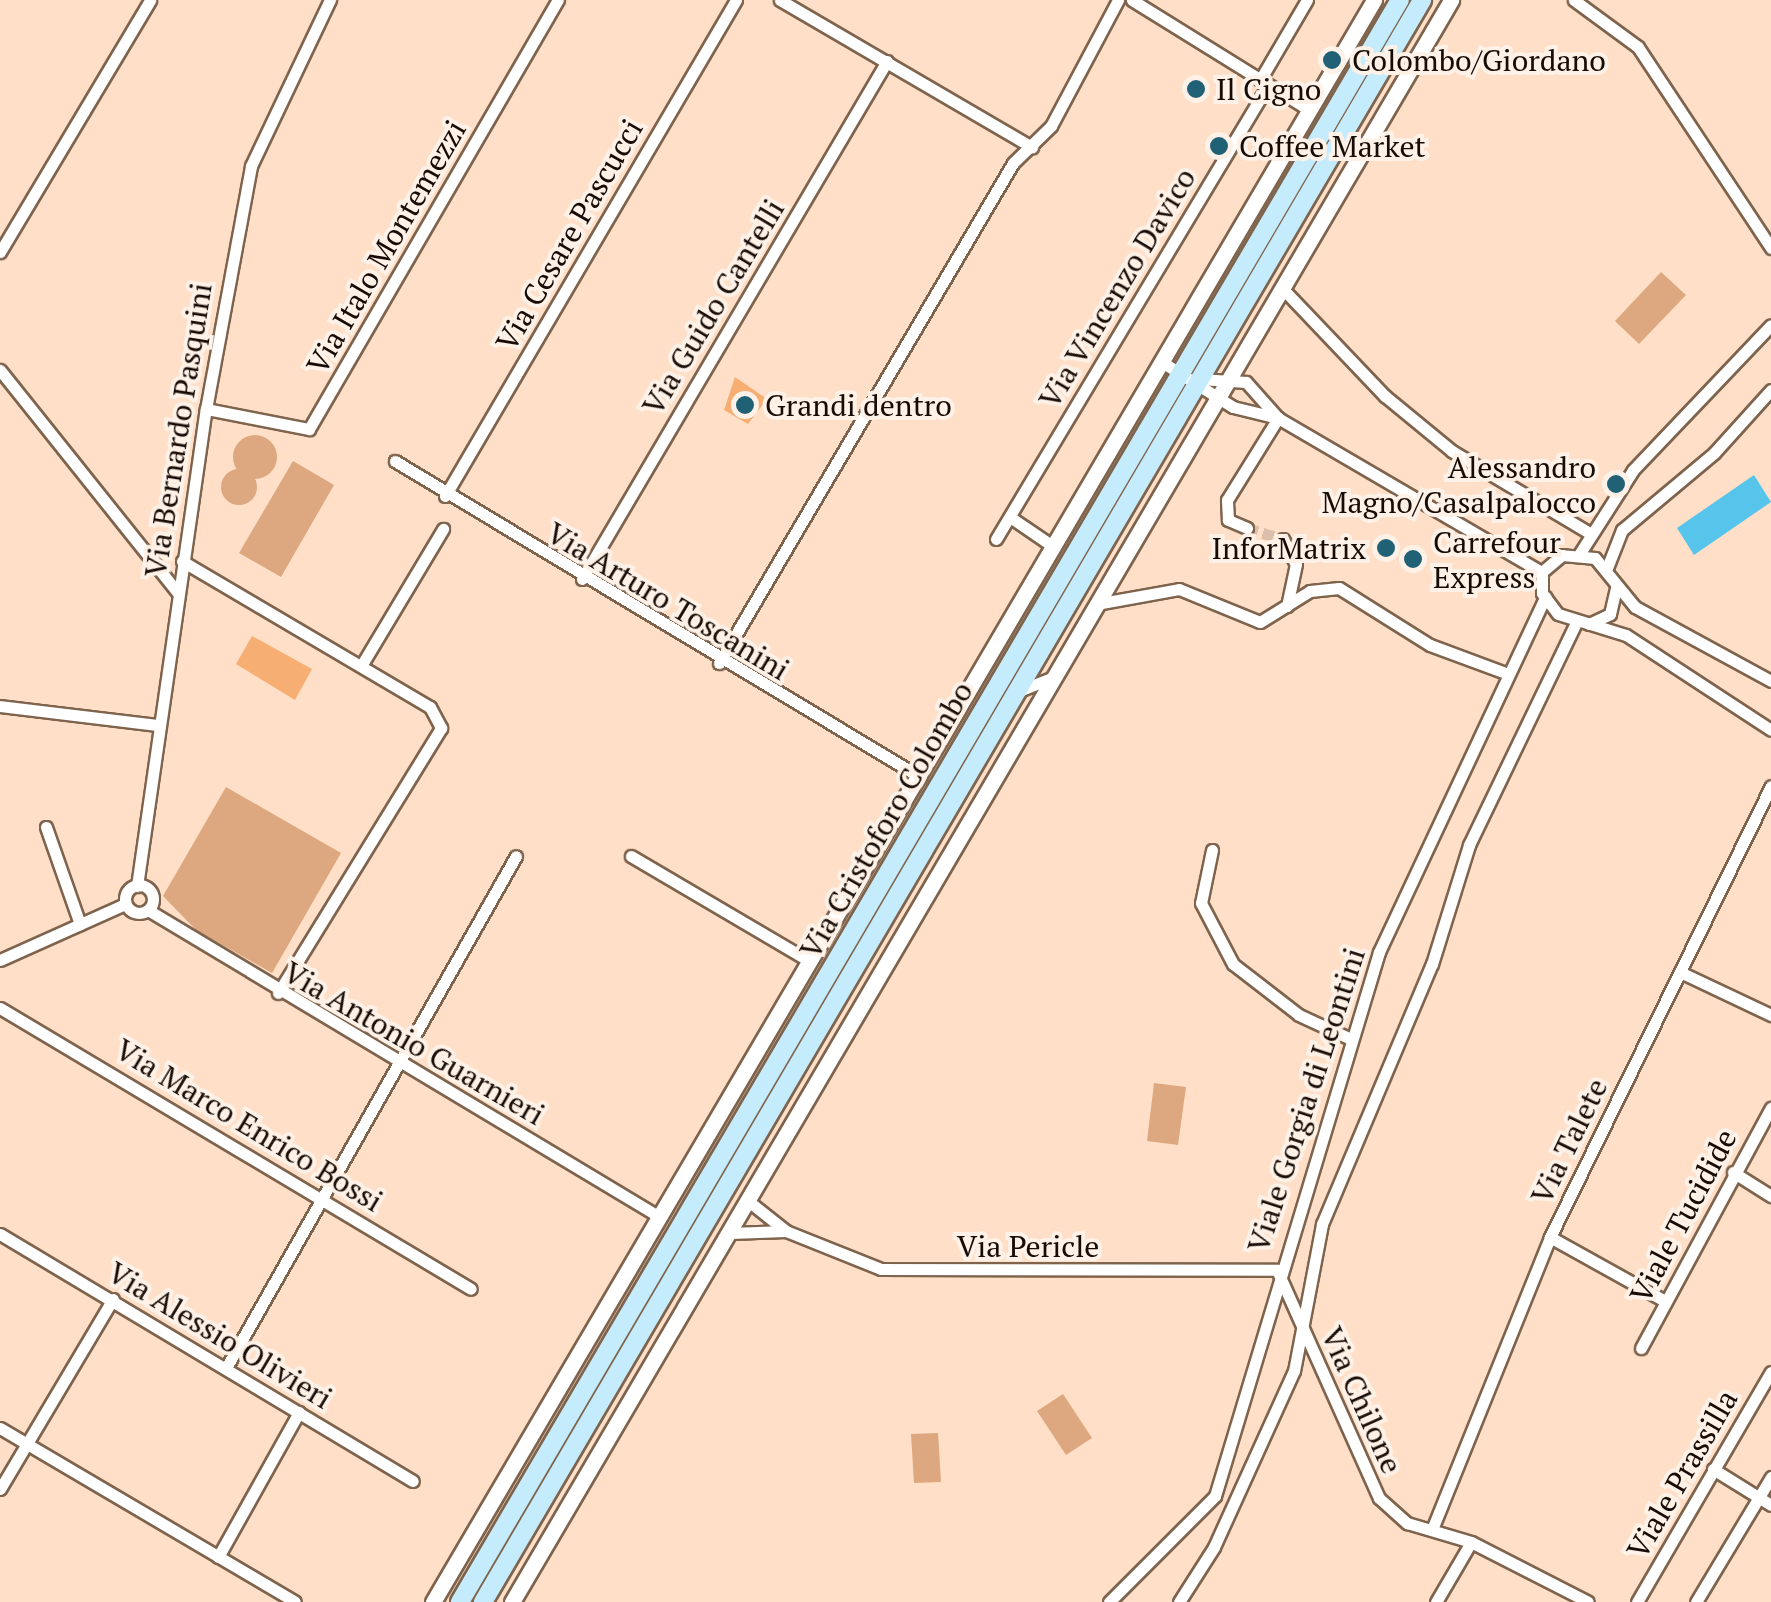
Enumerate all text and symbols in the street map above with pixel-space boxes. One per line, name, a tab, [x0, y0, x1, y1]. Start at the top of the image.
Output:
place label: Colombo/Giordano	[1352, 42, 1606, 78]
marker: Colombo/Giordano	[1321, 49, 1343, 71]
place label: Il Cigno	[1216, 71, 1321, 107]
marker: Il Cigno	[1185, 78, 1207, 100]
street label: Via Cesare Pascucci	[488, 113, 650, 357]
street label: Via Italo Montemezzi	[299, 114, 473, 380]
place label: Coffee Market	[1239, 128, 1426, 164]
marker: Coffee Market	[1208, 135, 1230, 157]
street label: Via Vincenzo Davico	[1031, 161, 1203, 415]
street label: Via Guido Cantelli	[634, 193, 792, 421]
street label: Via Bernardo Pasquini	[137, 280, 219, 580]
place label: Grandi dentro	[765, 387, 952, 423]
marker: Grandi dentro	[734, 394, 756, 416]
place label: Alessandro Magno/Casalpalocco	[1321, 449, 1596, 520]
marker: Alessandro Magno/Casalpalocco	[1605, 473, 1627, 495]
street label: Via Arturo Toscanini	[540, 514, 796, 688]
place label: Carrefour Express	[1433, 524, 1561, 594]
place label: InforMatrix	[1211, 530, 1366, 566]
marker: InforMatrix	[1375, 537, 1397, 559]
marker: Carrefour Express	[1402, 548, 1424, 570]
street label: Via Cristoforo Colombo	[792, 675, 980, 965]
street label: Viale Gorgia di Leontini	[1240, 943, 1372, 1257]
street label: Via Antonio Guarnieri	[277, 953, 551, 1133]
street label: Via Marco Enrico Bossi	[109, 1031, 389, 1219]
street label: Via Talete	[1523, 1072, 1615, 1210]
street label: Viale Tucidide	[1622, 1123, 1744, 1309]
street label: Via Pericle	[957, 1228, 1099, 1264]
street label: Via Alessio Olivieri	[101, 1254, 339, 1416]
street label: Via Chilone	[1314, 1321, 1410, 1479]
street label: Viale Prassilla	[1619, 1383, 1745, 1565]

